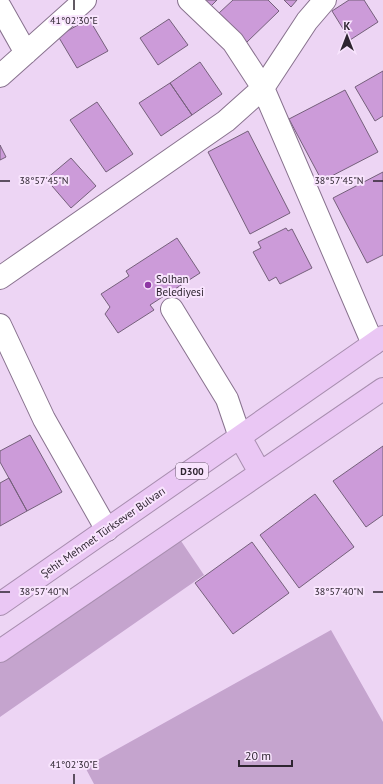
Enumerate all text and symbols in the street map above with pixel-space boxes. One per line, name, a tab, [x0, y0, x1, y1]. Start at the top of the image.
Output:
text: 41°02'30"E	[50, 14, 98, 27]
north arrow	[327, 16, 367, 56]
text: K	[344, 19, 351, 33]
text: 38°57'45"N	[19, 174, 69, 187]
text: 38°57'45"N	[314, 174, 364, 187]
place label: Solhan Belediyesi	[156, 272, 204, 299]
marker: Solhan Belediyesi	[143, 280, 153, 290]
road number: D300	[176, 463, 208, 479]
street label: Şehit Mehmet Türksever Bulvarı	[38, 484, 168, 580]
text: 38°57'40"N	[19, 585, 69, 598]
text: 38°57'40"N	[314, 585, 364, 598]
scale bar	[239, 742, 292, 768]
text: 20 m	[245, 748, 271, 763]
text: 41°02'30"E	[50, 758, 98, 771]

